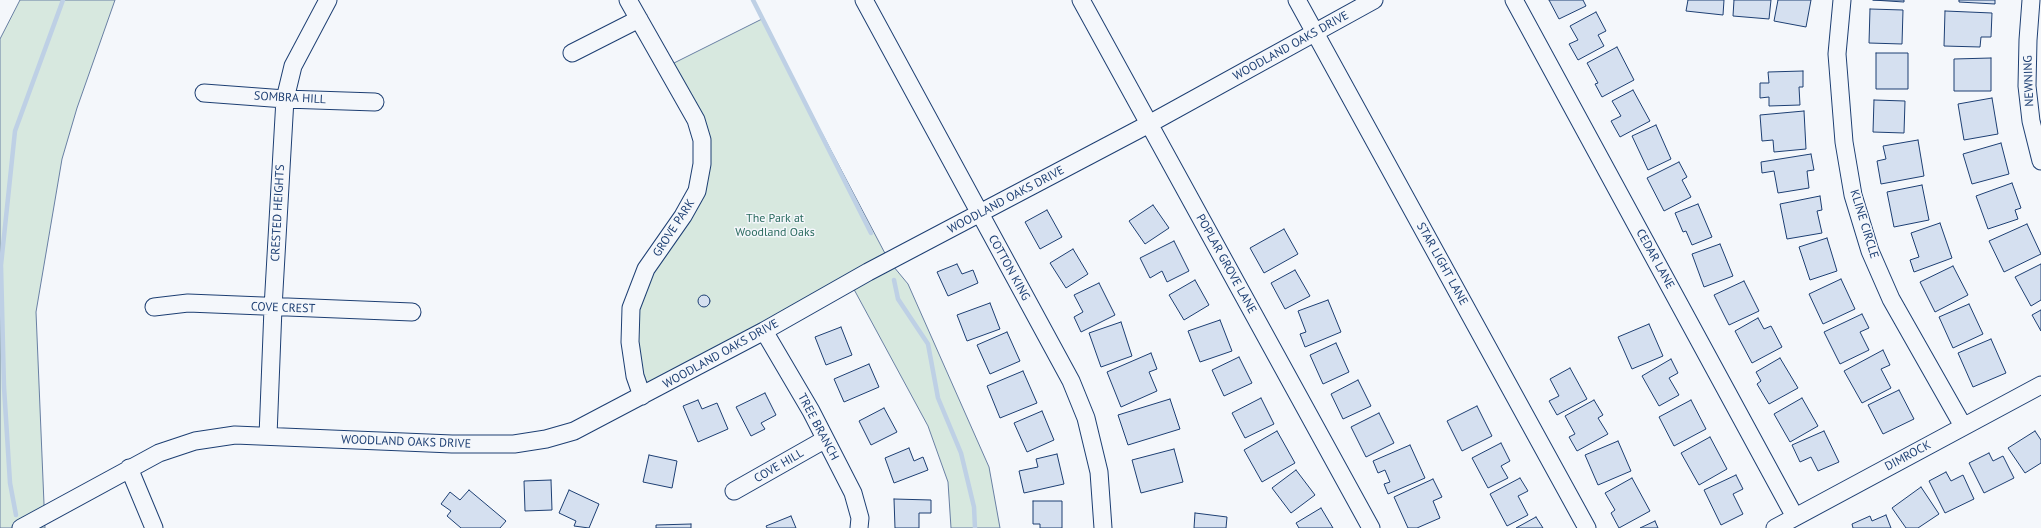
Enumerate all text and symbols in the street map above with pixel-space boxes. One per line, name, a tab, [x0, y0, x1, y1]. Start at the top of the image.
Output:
street label: WOODLAND OAKS DRIVE	[1231, 8, 1351, 84]
street label: NEWNING	[2021, 55, 2037, 107]
street label: SOMBRA HILL	[254, 89, 326, 107]
street label: WOODLAND OAKS DRIVE	[945, 163, 1067, 237]
street label: CRESTED HEIGHTS	[268, 164, 288, 262]
street label: KLINE CIRCLE	[1847, 188, 1881, 260]
street label: GROVE PARK	[650, 197, 698, 259]
park label: The Park at Woodland Oaks	[735, 212, 815, 240]
street label: POPLAR GROVE LANE	[1193, 212, 1259, 316]
street label: STAR LIGHT LANE	[1413, 220, 1471, 308]
street label: CEDAR LANE	[1633, 227, 1677, 291]
street label: COTTON KING	[985, 233, 1033, 303]
street label: COVE CREST	[251, 300, 315, 316]
street label: WOODLAND OAKS DRIVE	[661, 316, 781, 392]
street label: TREE BRANCH	[794, 391, 842, 463]
street label: WOODLAND OAKS DRIVE	[341, 433, 471, 451]
street label: DIMROCK	[1883, 438, 1933, 474]
street label: COVE HILL	[752, 446, 806, 486]

